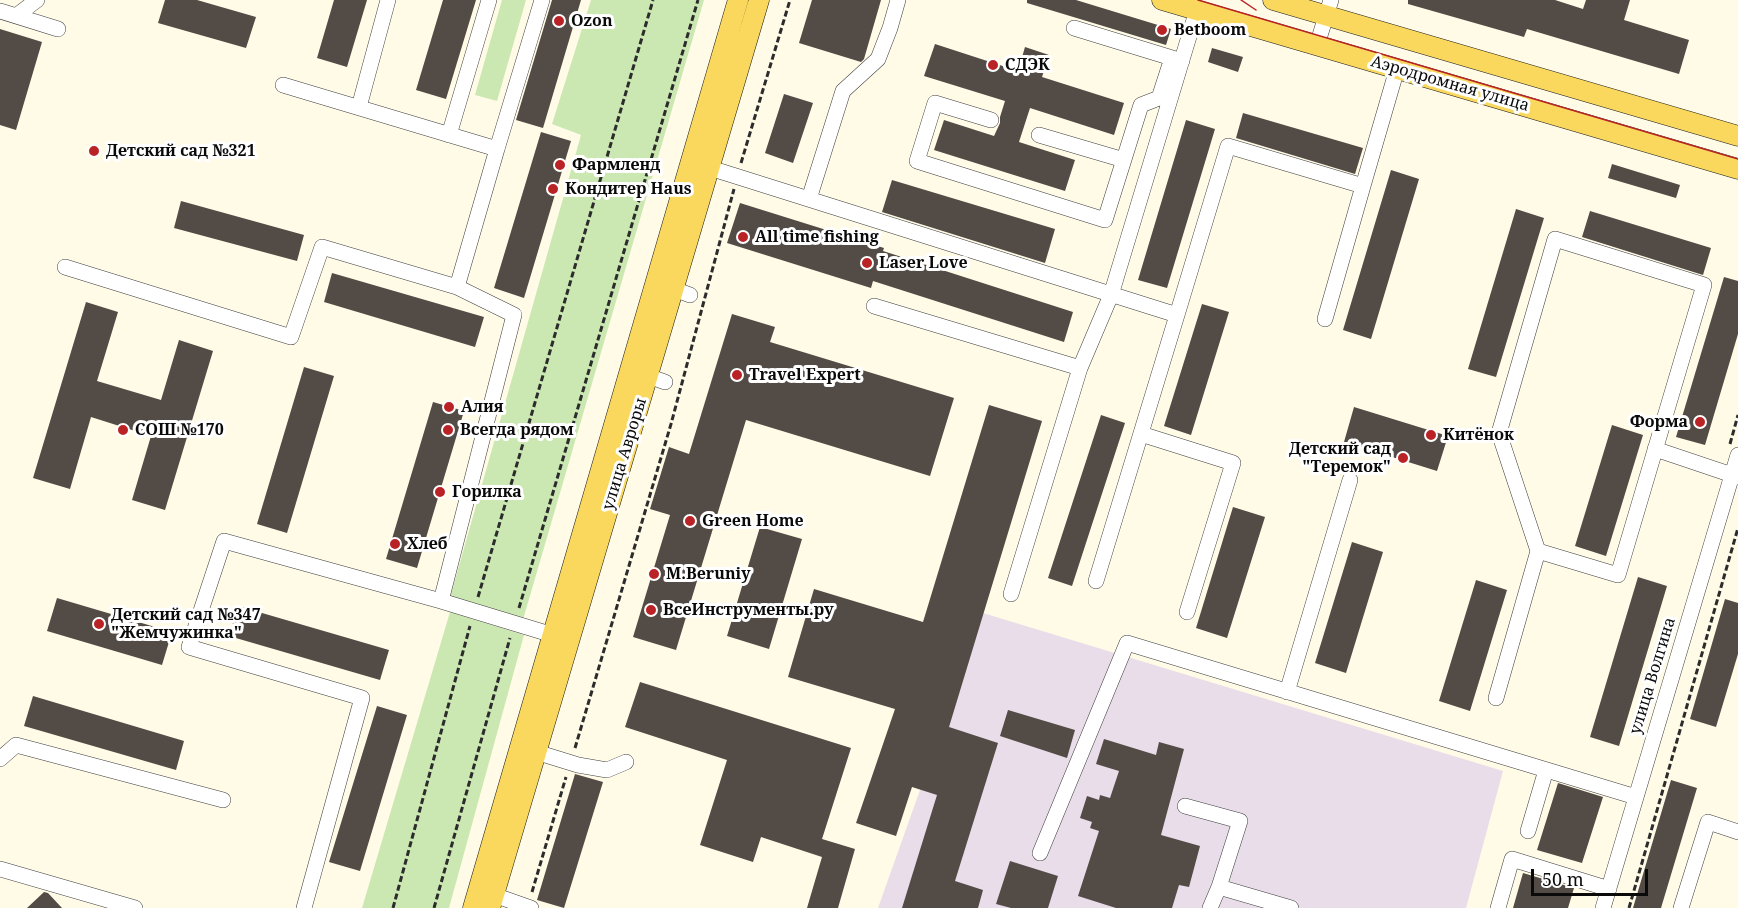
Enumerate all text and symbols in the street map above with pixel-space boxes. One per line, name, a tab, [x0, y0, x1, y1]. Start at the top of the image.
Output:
place label: Ozon	[571, 11, 613, 31]
marker: Ozon	[552, 14, 566, 28]
place label: Betboom	[1174, 20, 1246, 40]
marker: Betboom	[1155, 23, 1169, 37]
street label: Аэродромная улица	[1369, 52, 1531, 116]
place label: СДЭК	[1005, 55, 1050, 75]
marker: СДЭК	[986, 58, 1000, 72]
place label: Детский сад №321	[106, 141, 256, 161]
marker: Детский сад №321	[87, 144, 101, 158]
place label: Фармленд	[572, 155, 660, 175]
marker: Фармленд	[553, 158, 567, 172]
place label: Кондитер Haus	[565, 179, 692, 199]
marker: Кондитер Haus	[546, 182, 560, 196]
place label: All time fishing	[755, 227, 879, 247]
marker: All time fishing	[736, 230, 750, 244]
place label: Laser Love	[879, 253, 968, 273]
marker: Laser Love	[860, 256, 874, 270]
place label: Travel Expert	[749, 365, 861, 385]
marker: Travel Expert	[730, 368, 744, 382]
street label: улица Авроры	[599, 396, 651, 512]
place label: Алия	[461, 397, 504, 417]
marker: Алия	[442, 400, 456, 414]
place label: Форма	[1630, 412, 1688, 432]
marker: Форма	[1693, 415, 1707, 429]
place label: СОШ №170	[135, 420, 224, 440]
place label: Всегда рядом	[460, 420, 574, 440]
marker: СОШ №170	[116, 423, 130, 437]
marker: Всегда рядом	[441, 423, 455, 437]
place label: Китёнок	[1443, 425, 1514, 445]
marker: Китёнок	[1424, 428, 1438, 442]
place label: Детский сад "Теремок"	[1289, 439, 1391, 477]
marker: Детский сад "Теремок"	[1396, 451, 1410, 465]
place label: Горилка	[452, 482, 522, 502]
marker: Горилка	[433, 485, 447, 499]
place label: Green Home	[702, 511, 804, 531]
marker: Green Home	[683, 514, 697, 528]
place label: Хлеб	[407, 534, 447, 554]
marker: Хлеб	[388, 537, 402, 551]
place label: M.Beruniy	[666, 564, 750, 584]
marker: M.Beruniy	[647, 567, 661, 581]
place label: ВсеИнструменты.ру	[663, 600, 834, 620]
marker: ВсеИнструменты.ру	[644, 603, 658, 617]
place label: Детский сад №347 "Жемчужинка"	[111, 605, 261, 643]
street label: улица Волгина	[1626, 615, 1680, 737]
marker: Детский сад №347 "Жемчужинка"	[92, 617, 106, 631]
scale bar	[1534, 857, 1651, 895]
text: 50 m	[1542, 867, 1584, 891]

